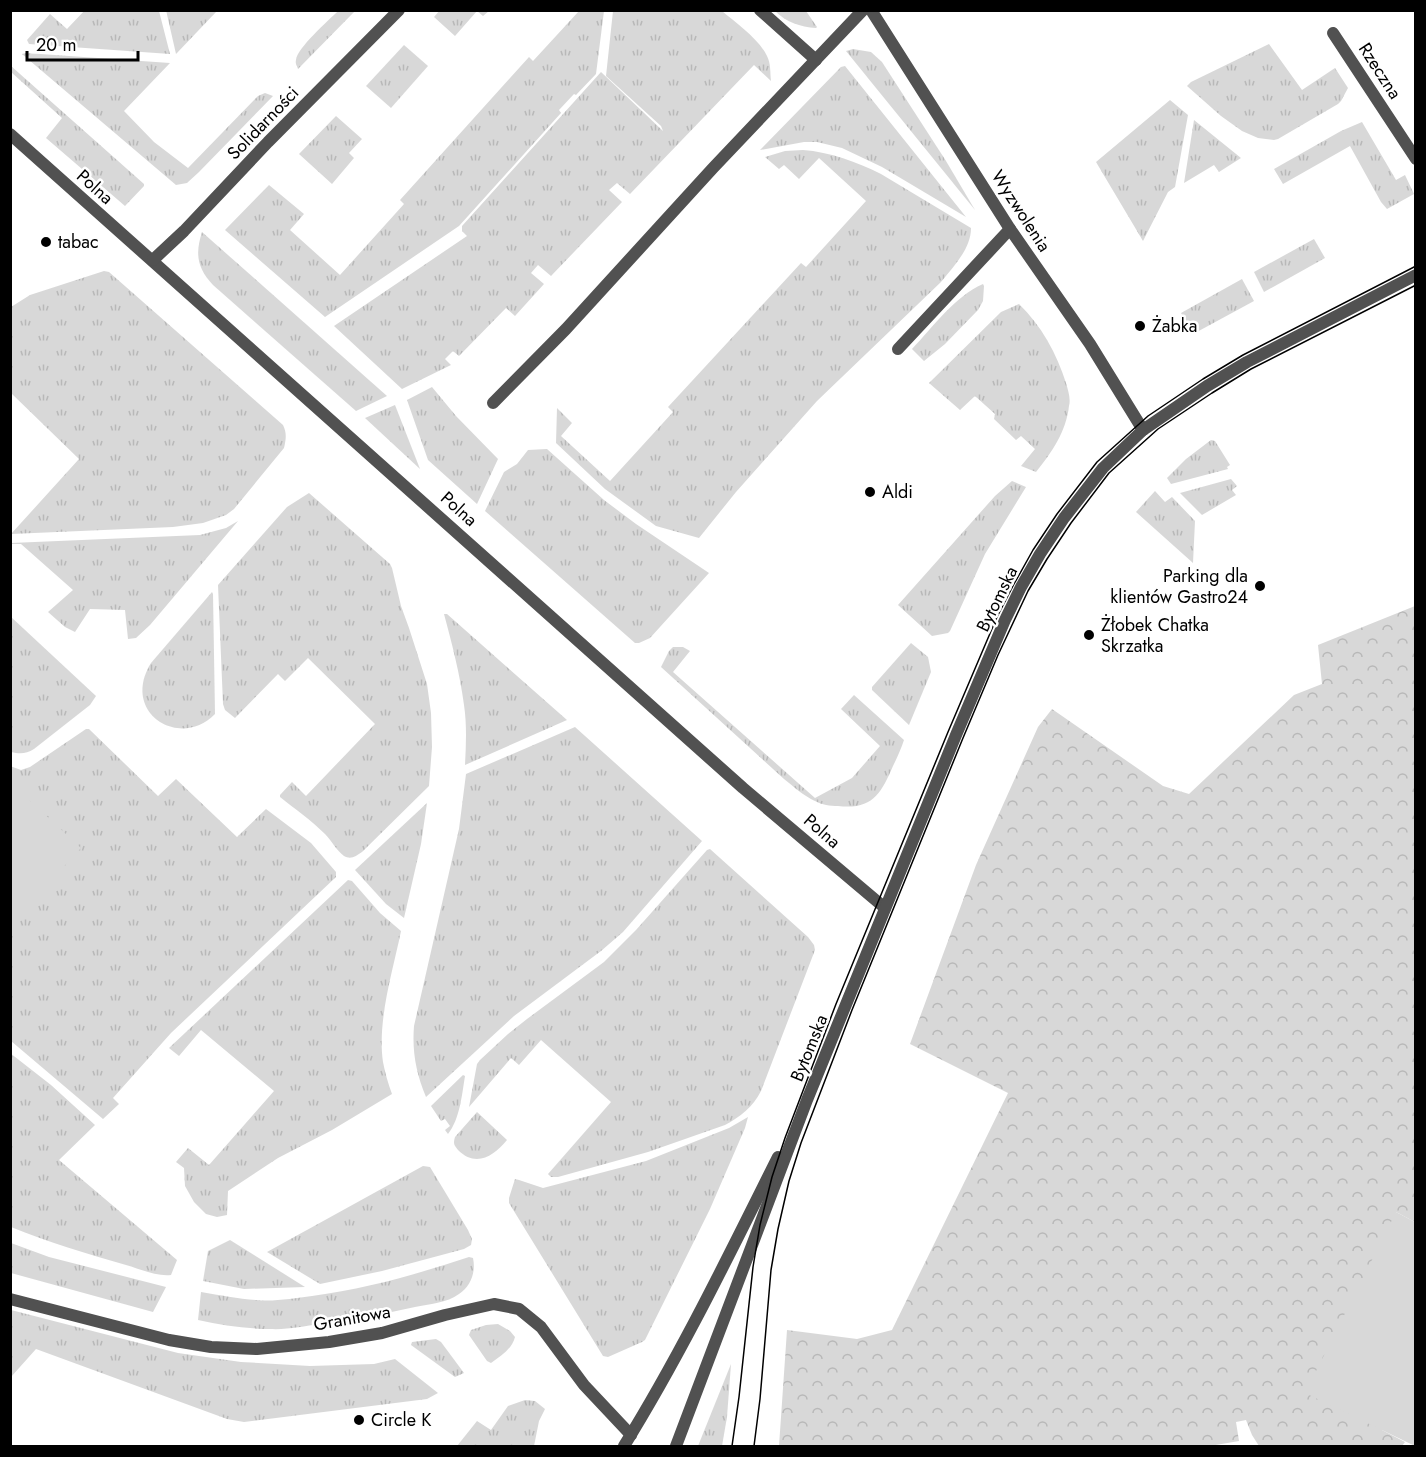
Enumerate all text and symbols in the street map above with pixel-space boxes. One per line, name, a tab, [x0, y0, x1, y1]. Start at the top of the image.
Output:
scale bar	[27, 24, 138, 62]
text: 20 m	[36, 32, 76, 58]
street label: Rzeczna	[1352, 38, 1408, 104]
street label: Solidarności	[221, 80, 305, 166]
street label: Polna	[71, 163, 119, 211]
street label: Wyzwolenia	[985, 165, 1057, 257]
place label: tabac	[58, 229, 99, 255]
marker: tabac	[39, 235, 53, 249]
place label: Żabka	[1152, 313, 1197, 339]
marker: Żabka	[1133, 319, 1147, 333]
place label: Aldi	[882, 479, 913, 505]
street label: Polna	[435, 485, 483, 533]
marker: Aldi	[863, 485, 877, 499]
street label: Bytomska	[970, 562, 1024, 636]
place label: Parking dla klientów Gastro24	[1110, 563, 1248, 610]
marker: Parking dla klientów Gastro24	[1253, 579, 1267, 593]
place label: Żłobek Chatka Skrzatka	[1101, 612, 1209, 659]
marker: Żłobek Chatka Skrzatka	[1082, 628, 1096, 642]
street label: Polna	[798, 808, 846, 854]
street label: Bytomska	[784, 1011, 834, 1085]
street label: Granitowa	[311, 1298, 393, 1338]
place label: Circle K	[371, 1407, 432, 1433]
marker: Circle K	[352, 1413, 366, 1427]

